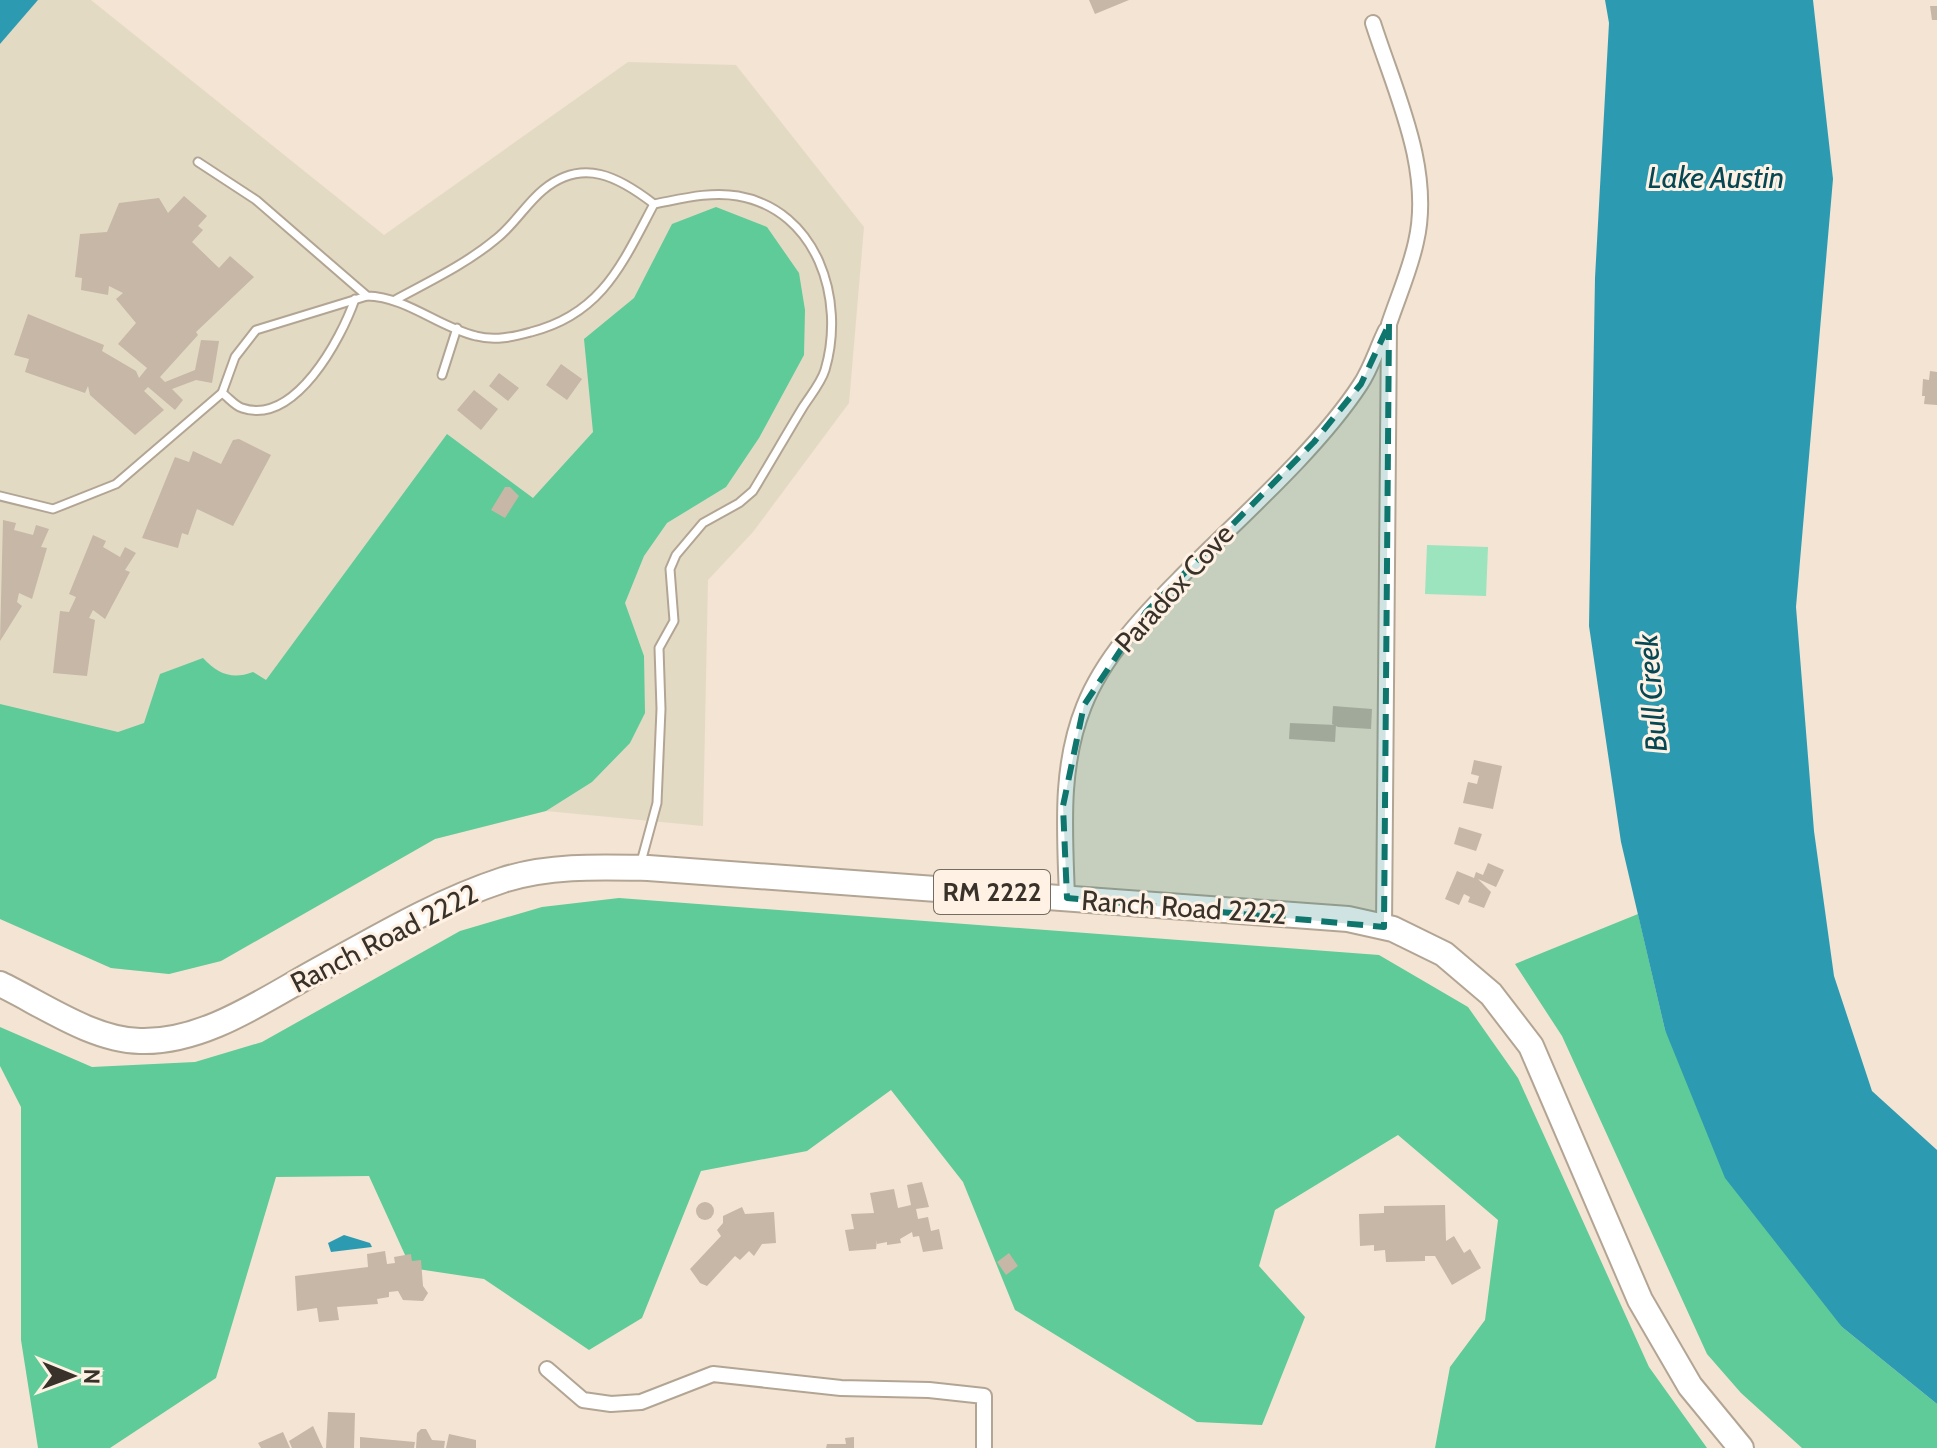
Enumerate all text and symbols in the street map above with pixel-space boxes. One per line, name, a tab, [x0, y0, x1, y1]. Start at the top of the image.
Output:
water label: Lake Austin	[1648, 159, 1784, 196]
street label: Paradox Cove	[1108, 517, 1240, 659]
water label: Bull Creek	[1628, 632, 1675, 753]
road number: RM 2222	[934, 870, 1050, 914]
street label: Ranch Road 2222	[285, 876, 483, 1000]
street label: Ranch Road 2222	[1080, 883, 1288, 931]
north arrow	[32, 1336, 112, 1416]
text: N	[78, 1368, 105, 1384]

